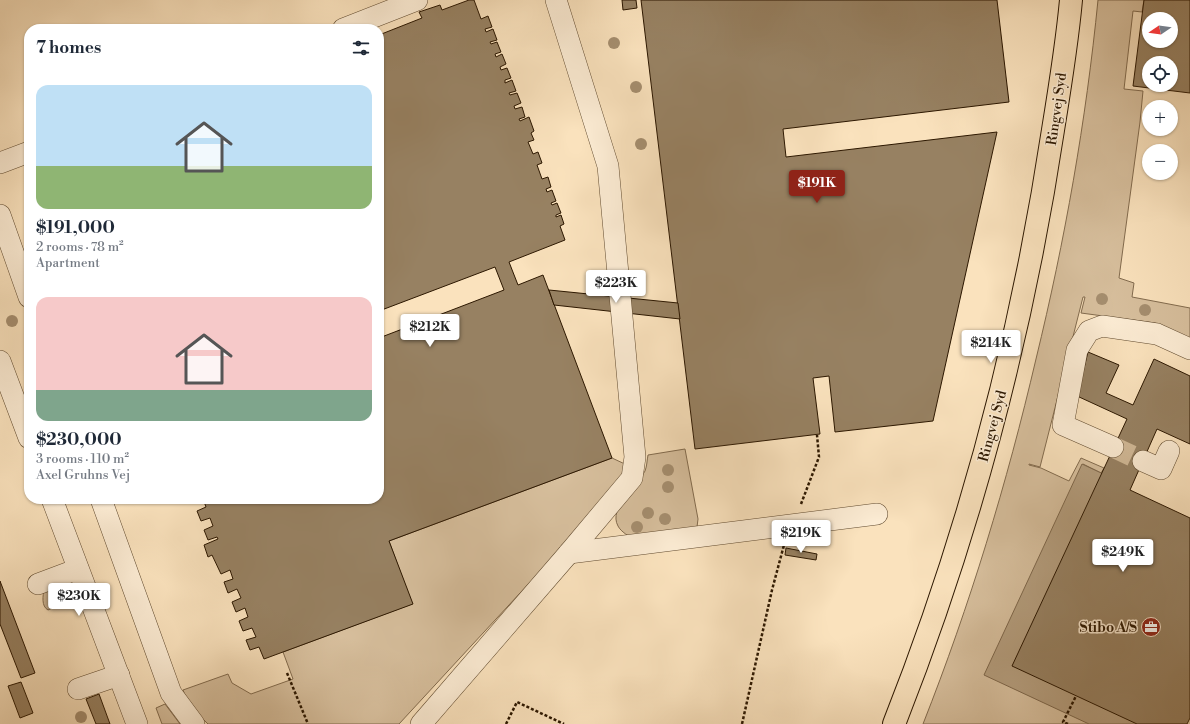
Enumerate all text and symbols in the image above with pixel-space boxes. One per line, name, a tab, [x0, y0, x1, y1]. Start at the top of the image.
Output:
north arrow	[1142, 12, 1178, 48]
map controls	[1142, 12, 1178, 180]
text: 7 homes	[36, 37, 101, 59]
icon: filters	[350, 37, 372, 59]
button: locate	[1142, 56, 1178, 92]
street label: Ringvej Syd	[1043, 71, 1071, 147]
button: +	[1142, 100, 1178, 136]
icon: home	[168, 111, 240, 183]
button: −	[1142, 144, 1178, 180]
pin: $191K	[789, 170, 845, 204]
text: $191K	[798, 175, 836, 191]
text: $191,000	[36, 217, 115, 239]
text: 2 rooms · 78 m²	[36, 239, 124, 255]
text: Apartment	[36, 255, 100, 271]
pin: $223K	[588, 270, 644, 304]
text: $223K	[595, 275, 637, 291]
pin: $212K	[402, 314, 458, 348]
text: $212K	[409, 319, 451, 335]
icon: home	[168, 323, 240, 395]
pin: $214K	[963, 330, 1019, 364]
text: $214K	[971, 335, 1011, 351]
street label: Ringvej Syd	[975, 388, 1011, 464]
text: $230,000	[36, 429, 122, 451]
text: 3 rooms · 110 m²	[36, 451, 129, 467]
text: Axel Gruhns Vej	[36, 467, 130, 483]
pin: $219K	[773, 520, 829, 554]
text: $219K	[781, 525, 821, 541]
pin: $249K	[1095, 539, 1151, 573]
text: $249K	[1101, 544, 1145, 560]
pin: $230K	[51, 583, 107, 617]
text: $230K	[57, 588, 101, 604]
office icon: Stibo A/S	[1140, 616, 1162, 638]
place label: Stibo A/S	[1080, 619, 1137, 637]

